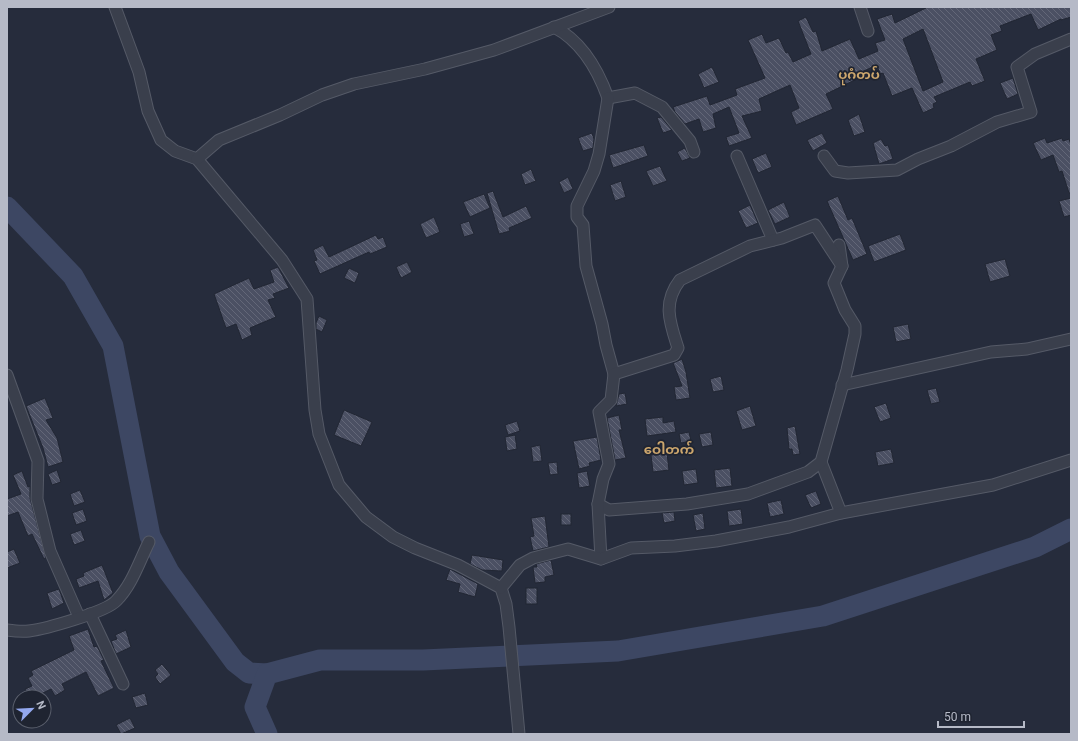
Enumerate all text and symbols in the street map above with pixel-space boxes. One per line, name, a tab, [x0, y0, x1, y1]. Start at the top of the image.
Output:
district label: ပုဂံတပ်	[838, 65, 880, 86]
district label: ဝေါတက်	[644, 440, 694, 457]
north arrow	[12, 689, 52, 729]
text: N	[33, 699, 48, 712]
scale bar	[938, 703, 1024, 729]
text: 50 m	[944, 710, 971, 724]

